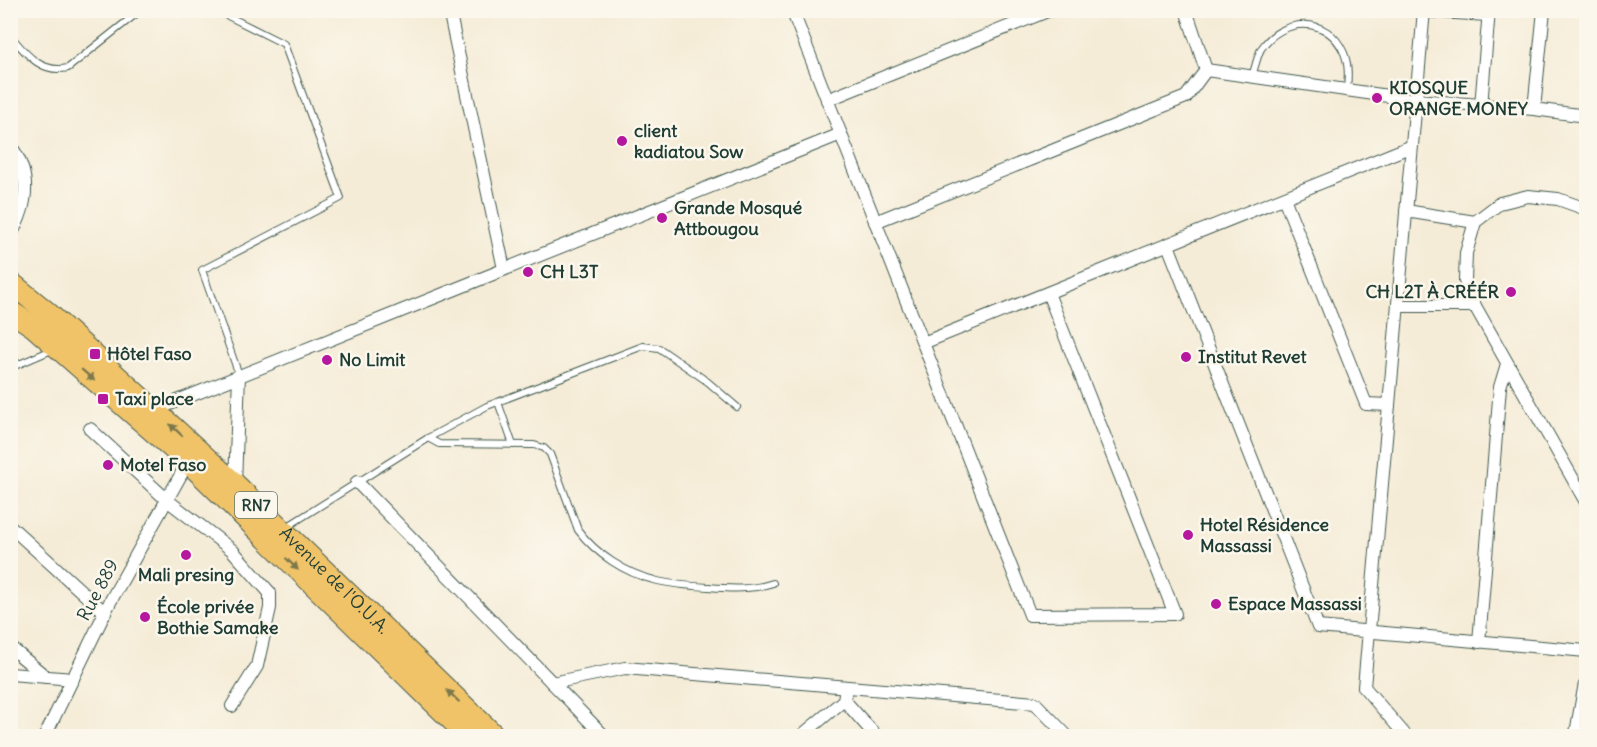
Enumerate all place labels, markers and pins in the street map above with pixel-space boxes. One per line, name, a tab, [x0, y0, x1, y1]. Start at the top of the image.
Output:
place label: KIOSQUE ORANGE MONEY	[1389, 76, 1529, 120]
marker: KIOSQUE ORANGE MONEY	[1370, 91, 1384, 105]
place label: client kadiatou Sow	[634, 119, 744, 163]
marker: client kadiatou Sow	[615, 134, 629, 148]
place label: Grande Mosqué Attbougou	[674, 196, 802, 240]
marker: Grande Mosqué Attbougou	[655, 211, 669, 225]
place label: CH L3T	[540, 260, 599, 283]
marker: CH L3T	[521, 265, 535, 279]
place label: CH L2T À CRÉÉR	[1365, 280, 1500, 303]
marker: CH L2T À CRÉÉR	[1504, 285, 1518, 299]
place label: Hôtel Faso	[107, 342, 192, 365]
place label: Institut Revet	[1198, 345, 1308, 368]
marker: Hôtel Faso	[88, 347, 102, 361]
place label: No Limit	[339, 348, 406, 371]
marker: Institut Revet	[1179, 350, 1193, 364]
marker: No Limit	[320, 353, 334, 367]
place label: Taxi place	[115, 387, 194, 410]
marker: Taxi place	[96, 392, 110, 406]
place label: Motel Faso	[120, 453, 206, 476]
marker: Motel Faso	[101, 458, 115, 472]
place label: Hotel Résidence Massassi	[1200, 513, 1329, 557]
marker: Hotel Résidence Massassi	[1181, 528, 1195, 542]
marker: Mali presing	[179, 548, 193, 562]
place label: Mali presing	[138, 563, 234, 586]
place label: Espace Massassi	[1228, 592, 1362, 615]
place label: École privée Bothie Samake	[157, 595, 279, 639]
marker: Espace Massassi	[1209, 597, 1223, 611]
marker: École privée Bothie Samake	[138, 610, 152, 624]

